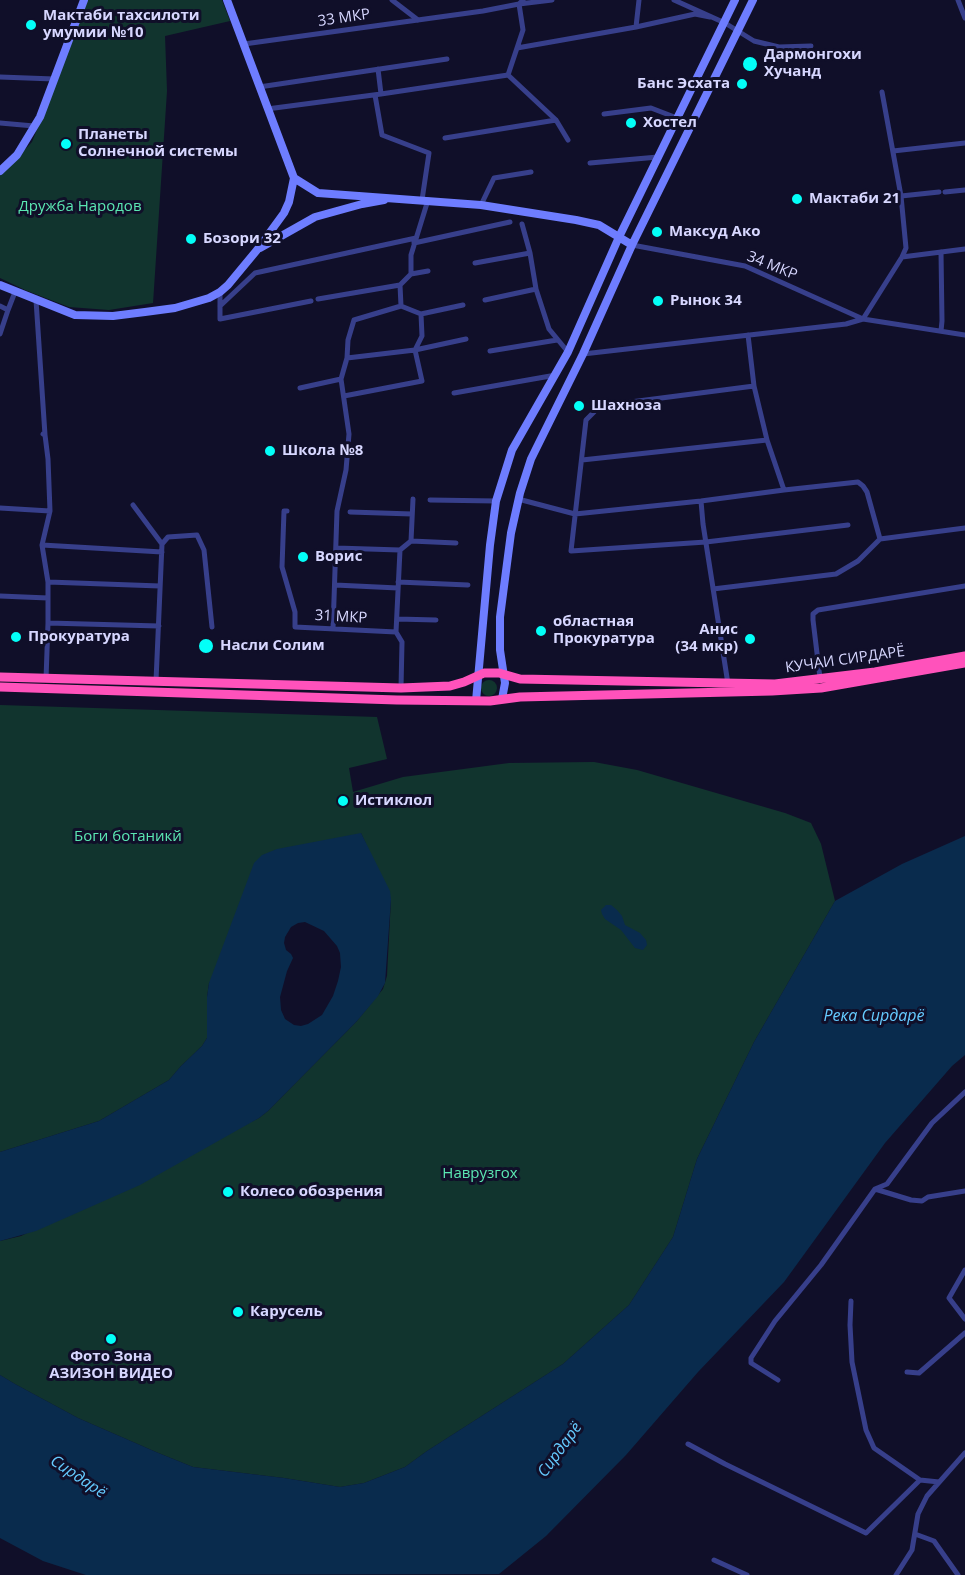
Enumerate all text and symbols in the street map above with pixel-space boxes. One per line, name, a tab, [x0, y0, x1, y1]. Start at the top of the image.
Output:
street label: 33 МКР	[317, 5, 371, 31]
place label: Мактаби тахсилоти умумии №10	[43, 7, 199, 42]
marker: Мактаби тахсилоти умумии №10	[24, 18, 38, 32]
place label: Дармонгохи Хучанд	[764, 46, 862, 81]
marker: Дармонгохи Хучанд	[741, 55, 759, 73]
place label: Банс Эсхата	[637, 75, 730, 93]
marker: Банс Эсхата	[735, 77, 749, 91]
place label: Хостел	[643, 114, 697, 132]
marker: Хостел	[624, 116, 638, 130]
place label: Планеты Солнечной системы	[78, 126, 238, 161]
marker: Планеты Солнечной системы	[59, 137, 73, 151]
place label: Мактаби 21	[809, 190, 900, 208]
marker: Мактаби 21	[790, 192, 804, 206]
park label: Дружба Народов	[19, 198, 141, 216]
place label: Максуд Ако	[669, 223, 761, 241]
marker: Максуд Ако	[650, 225, 664, 239]
place label: Бозори 32	[203, 230, 281, 248]
marker: Бозори 32	[184, 232, 198, 246]
street label: 34 МКР	[744, 248, 800, 284]
place label: Рынок 34	[670, 292, 742, 310]
marker: Рынок 34	[651, 294, 665, 308]
place label: Шахноза	[591, 397, 662, 415]
marker: Шахноза	[572, 399, 586, 413]
place label: Школа №8	[282, 442, 363, 460]
marker: Школа №8	[263, 444, 277, 458]
place label: Ворис	[315, 548, 362, 566]
marker: Ворис	[296, 550, 310, 564]
street label: 31 МКР	[314, 607, 368, 627]
place label: областная Прокуратура	[553, 613, 655, 648]
place label: Анис (34 мкр)	[675, 621, 738, 656]
marker: областная Прокуратура	[534, 624, 548, 638]
place label: Прокуратура	[28, 628, 130, 646]
marker: Прокуратура	[9, 630, 23, 644]
marker: Анис (34 мкр)	[743, 632, 757, 646]
marker: Насли Солим	[197, 637, 215, 655]
place label: Насли Солим	[220, 637, 325, 655]
street label: КУЧАИ СИРДАРЁ	[784, 643, 906, 677]
place label: Истиклол	[355, 792, 432, 810]
marker: Истиклол	[336, 794, 350, 808]
park label: Боги ботаникй	[74, 828, 182, 846]
water label: Река Сирдарё	[823, 1006, 925, 1026]
park label: Наврузгох	[442, 1165, 518, 1183]
place label: Колесо обозрения	[240, 1183, 383, 1201]
marker: Колесо обозрения	[221, 1185, 235, 1199]
place label: Карусель	[250, 1303, 323, 1321]
marker: Карусель	[231, 1305, 245, 1319]
marker: Фото Зона АЗИЗОН ВИДЕО	[104, 1332, 118, 1346]
place label: Фото Зона АЗИЗОН ВИДЕО	[49, 1348, 173, 1383]
water label: Сирдарё	[534, 1419, 586, 1481]
water label: Сирдарё	[46, 1451, 110, 1503]

